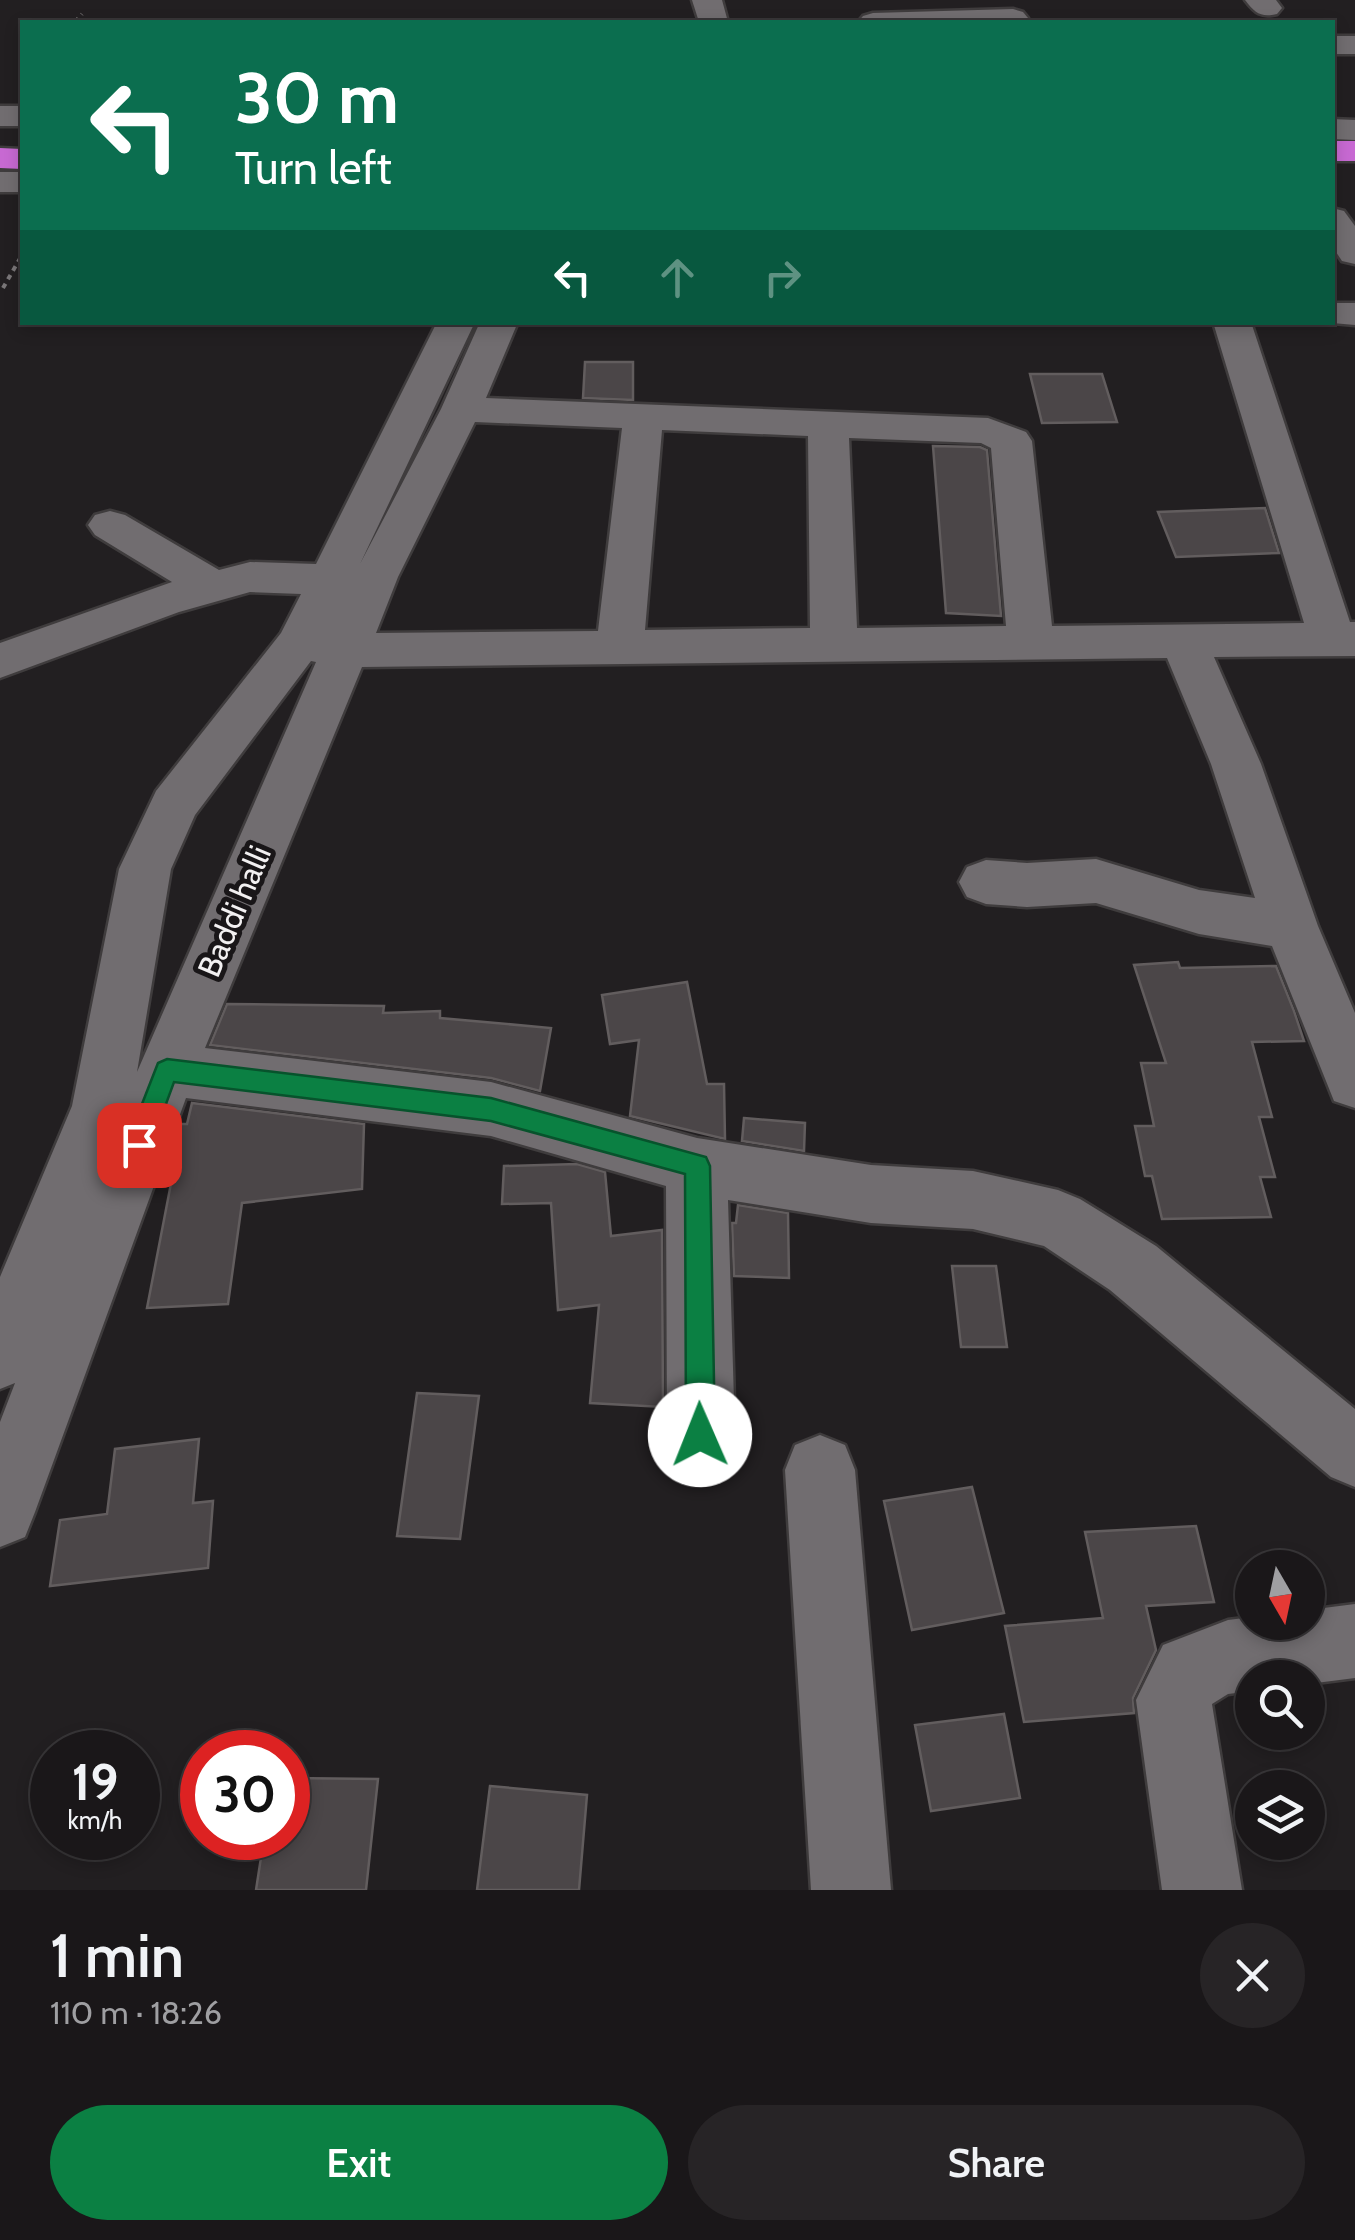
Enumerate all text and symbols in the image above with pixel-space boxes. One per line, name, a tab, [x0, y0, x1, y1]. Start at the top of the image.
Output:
text: 30 m	[235, 55, 399, 141]
icon: left	[70, 60, 200, 190]
text: Turn left	[235, 141, 392, 195]
icon: left	[545, 250, 600, 305]
icon: ahead	[650, 250, 705, 305]
icon: right	[755, 250, 810, 305]
street label: Baddi halli	[189, 840, 279, 982]
pin	[97, 1103, 182, 1188]
icon: arrive	[112, 1118, 167, 1173]
position arrow	[648, 1383, 752, 1487]
north arrow	[1235, 1550, 1325, 1640]
map controls	[1235, 1550, 1325, 1860]
button: search	[1235, 1660, 1325, 1750]
speed limit sign: 30	[180, 1730, 310, 1860]
text: 19	[72, 1752, 118, 1813]
button: layers	[1235, 1770, 1325, 1860]
text: km/h	[68, 1805, 122, 1835]
text: 1 min	[50, 1919, 184, 1992]
button: close	[1200, 1923, 1305, 2028]
text: 110 m · 18:26	[50, 1993, 222, 2032]
button: Exit	[50, 2105, 668, 2220]
button: Share	[688, 2105, 1305, 2220]

